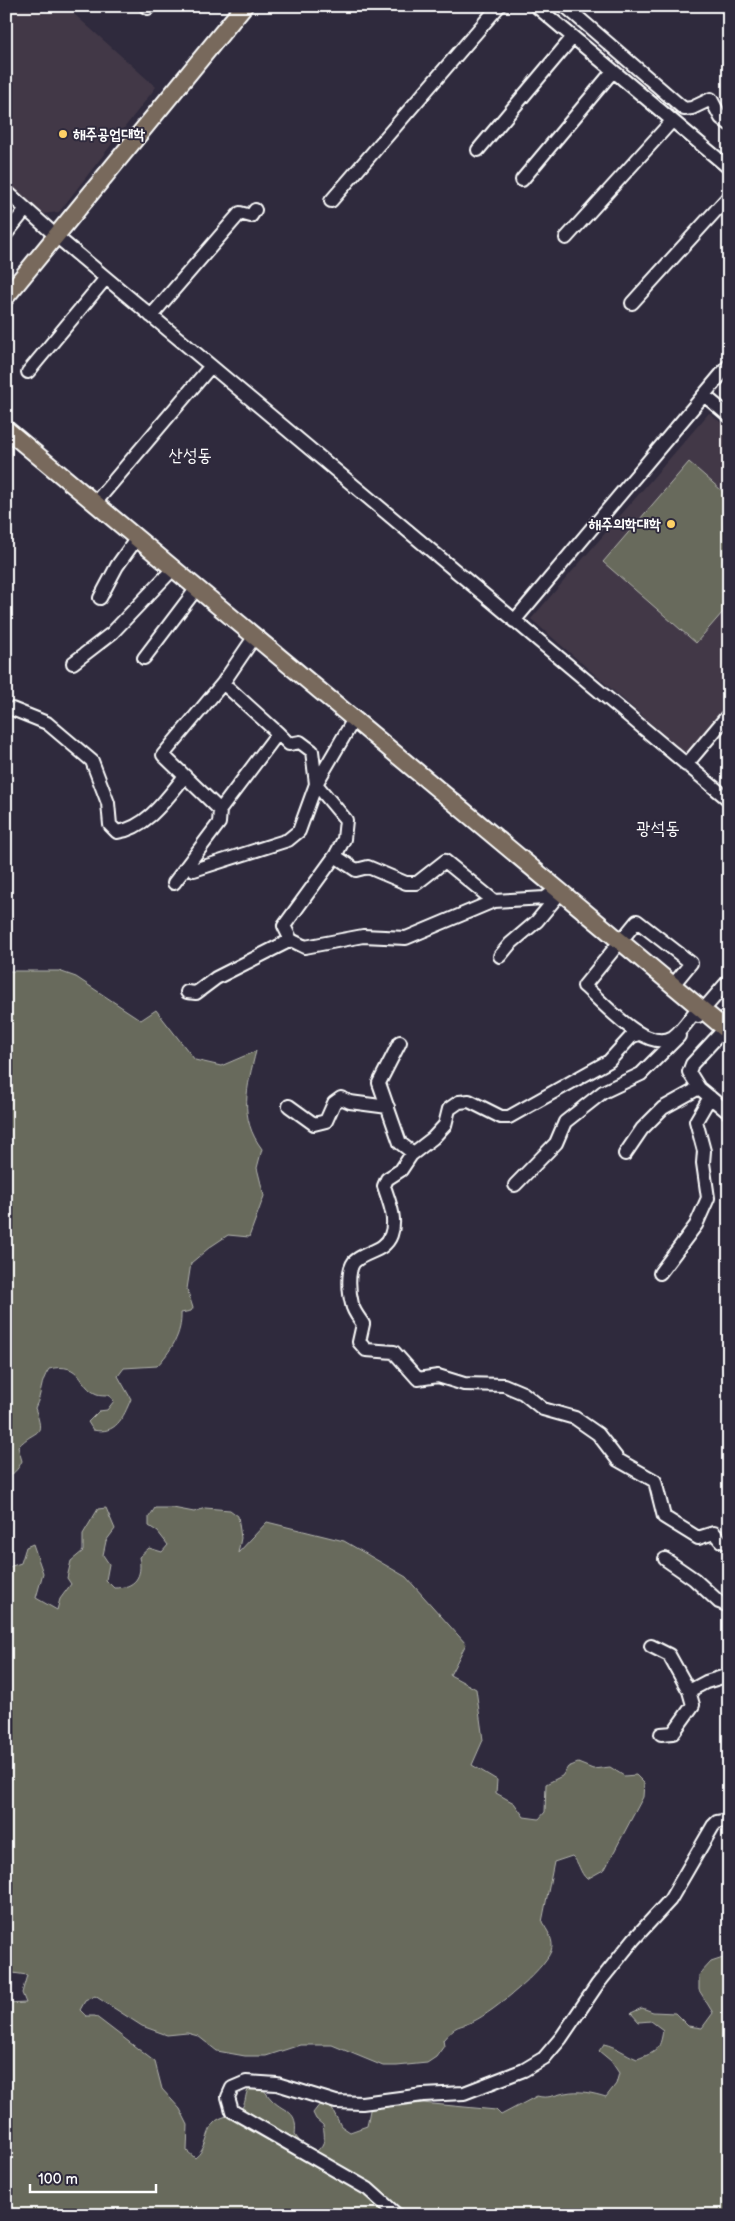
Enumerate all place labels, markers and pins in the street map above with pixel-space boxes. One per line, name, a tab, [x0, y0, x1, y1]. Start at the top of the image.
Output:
place label: 해주공업대학	[73, 125, 145, 144]
marker: 해주공업대학	[57, 128, 69, 140]
place label: 해주의학대학	[589, 515, 661, 534]
marker: 해주의학대학	[665, 518, 677, 530]

